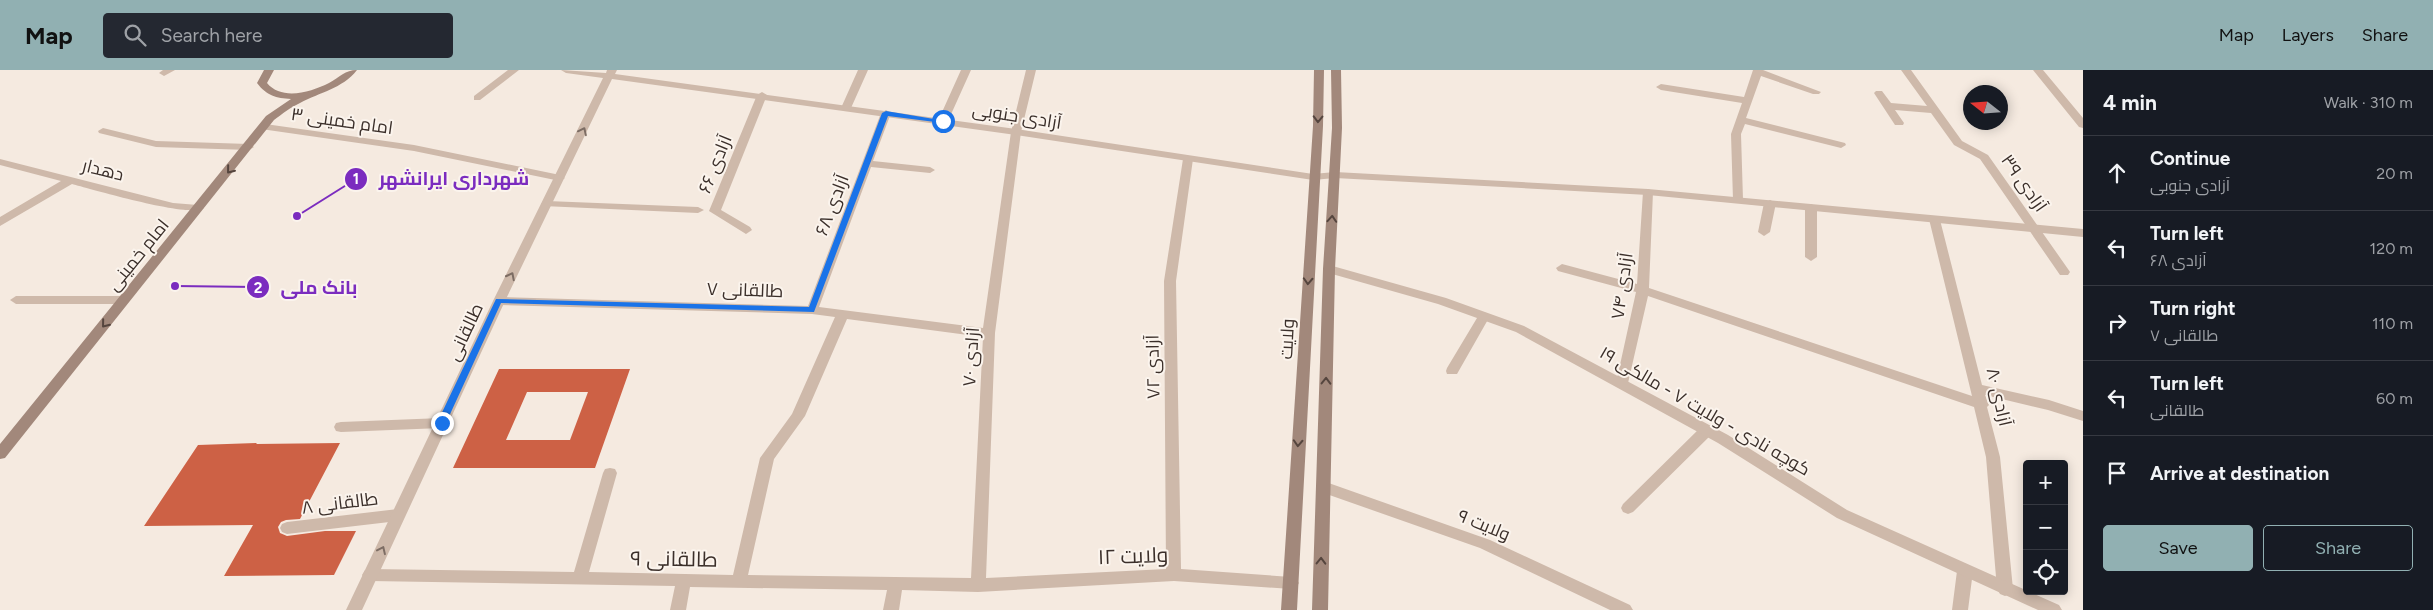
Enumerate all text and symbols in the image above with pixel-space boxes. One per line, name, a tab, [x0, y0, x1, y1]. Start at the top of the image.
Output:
search box	[103, 13, 453, 58]
text: Map	[25, 21, 73, 50]
icon: search	[121, 21, 149, 49]
text: Search here	[161, 24, 262, 47]
text: Map	[2219, 24, 2254, 46]
text: Layers	[2282, 24, 2334, 46]
text: Share	[2362, 24, 2408, 46]
north arrow	[1963, 85, 2008, 130]
text: 4 min	[2103, 90, 2157, 115]
text: Walk · 310 m	[2324, 93, 2413, 112]
street label: آزادی جنوبی	[971, 98, 1063, 134]
street label: امام خمینی ۳	[289, 103, 394, 140]
route start	[932, 110, 955, 133]
one-way arrow	[1313, 115, 1323, 123]
one-way arrow	[577, 127, 587, 136]
street label: آزادی ۶۶	[693, 131, 737, 196]
text: Continue	[2150, 147, 2230, 170]
street label: آزادی ۳۹	[1996, 150, 2052, 216]
street label: دهدار	[79, 154, 126, 186]
icon: ahead	[2103, 159, 2131, 187]
callout: شهرداری ایرانشهر	[343, 162, 539, 196]
text: 20 m	[2376, 164, 2413, 183]
one-way arrow	[226, 165, 235, 174]
text: شهرداری ایرانشهر	[378, 167, 529, 190]
text: 1	[353, 170, 359, 188]
street label: آزادی ۶۸	[810, 171, 854, 239]
text: آزادی جنوبی	[2150, 176, 2230, 195]
street label: امام خمینی	[102, 215, 174, 296]
one-way arrow	[1326, 215, 1337, 223]
text: Turn left	[2150, 222, 2224, 245]
icon: left	[2103, 234, 2131, 262]
text: 120 m	[2370, 239, 2413, 258]
street label: آزادی ۷۴	[1606, 251, 1638, 321]
text: آزادی ۶۸	[2150, 251, 2206, 270]
callout: بانک ملی	[246, 270, 368, 304]
one-way arrow	[505, 273, 515, 282]
text: بانک ملی	[281, 276, 357, 299]
one-way arrow	[1302, 277, 1313, 285]
street label: طالقانی ۷	[706, 278, 784, 302]
text: 2	[254, 279, 263, 297]
text: Turn right	[2150, 297, 2236, 320]
street label: طالقانی	[442, 300, 488, 364]
icon: right	[2103, 309, 2131, 337]
text: 110 m	[2372, 314, 2413, 333]
one-way arrow	[101, 318, 110, 327]
street label: ولایت	[1275, 318, 1299, 360]
street label: آزادی ۷۰	[958, 326, 984, 387]
text: طالقانی ۷	[2150, 326, 2218, 345]
street label: آزادی ۷۲	[1141, 334, 1165, 399]
street label: کوچه نادی - ولایت ۷ - مالکی ۱۹	[1595, 342, 1814, 481]
street label: آزادی ۸۰	[1982, 366, 2016, 429]
text: Turn left	[2150, 372, 2224, 395]
one-way arrow	[1320, 377, 1331, 385]
icon: left	[2103, 384, 2131, 412]
text: 60 m	[2376, 389, 2413, 408]
text: طالقانی	[2150, 401, 2204, 420]
route end	[431, 412, 454, 435]
one-way arrow	[1293, 439, 1304, 447]
icon: arrive	[2103, 459, 2131, 487]
map controls	[2023, 460, 2068, 595]
button: +	[2023, 460, 2068, 505]
text: Arrive at destination	[2150, 462, 2329, 485]
street label: طالقانی ۸	[301, 487, 379, 519]
street label: ولایت ۹	[1455, 505, 1513, 545]
button: −	[2023, 505, 2068, 550]
button: Save	[2103, 525, 2253, 571]
button: Share	[2263, 525, 2413, 571]
street label: ولایت ۱۲	[1097, 542, 1169, 569]
street label: طالقانی ۹	[630, 545, 718, 573]
one-way arrow	[376, 546, 386, 555]
button: locate	[2023, 550, 2068, 595]
one-way arrow	[1316, 557, 1326, 565]

